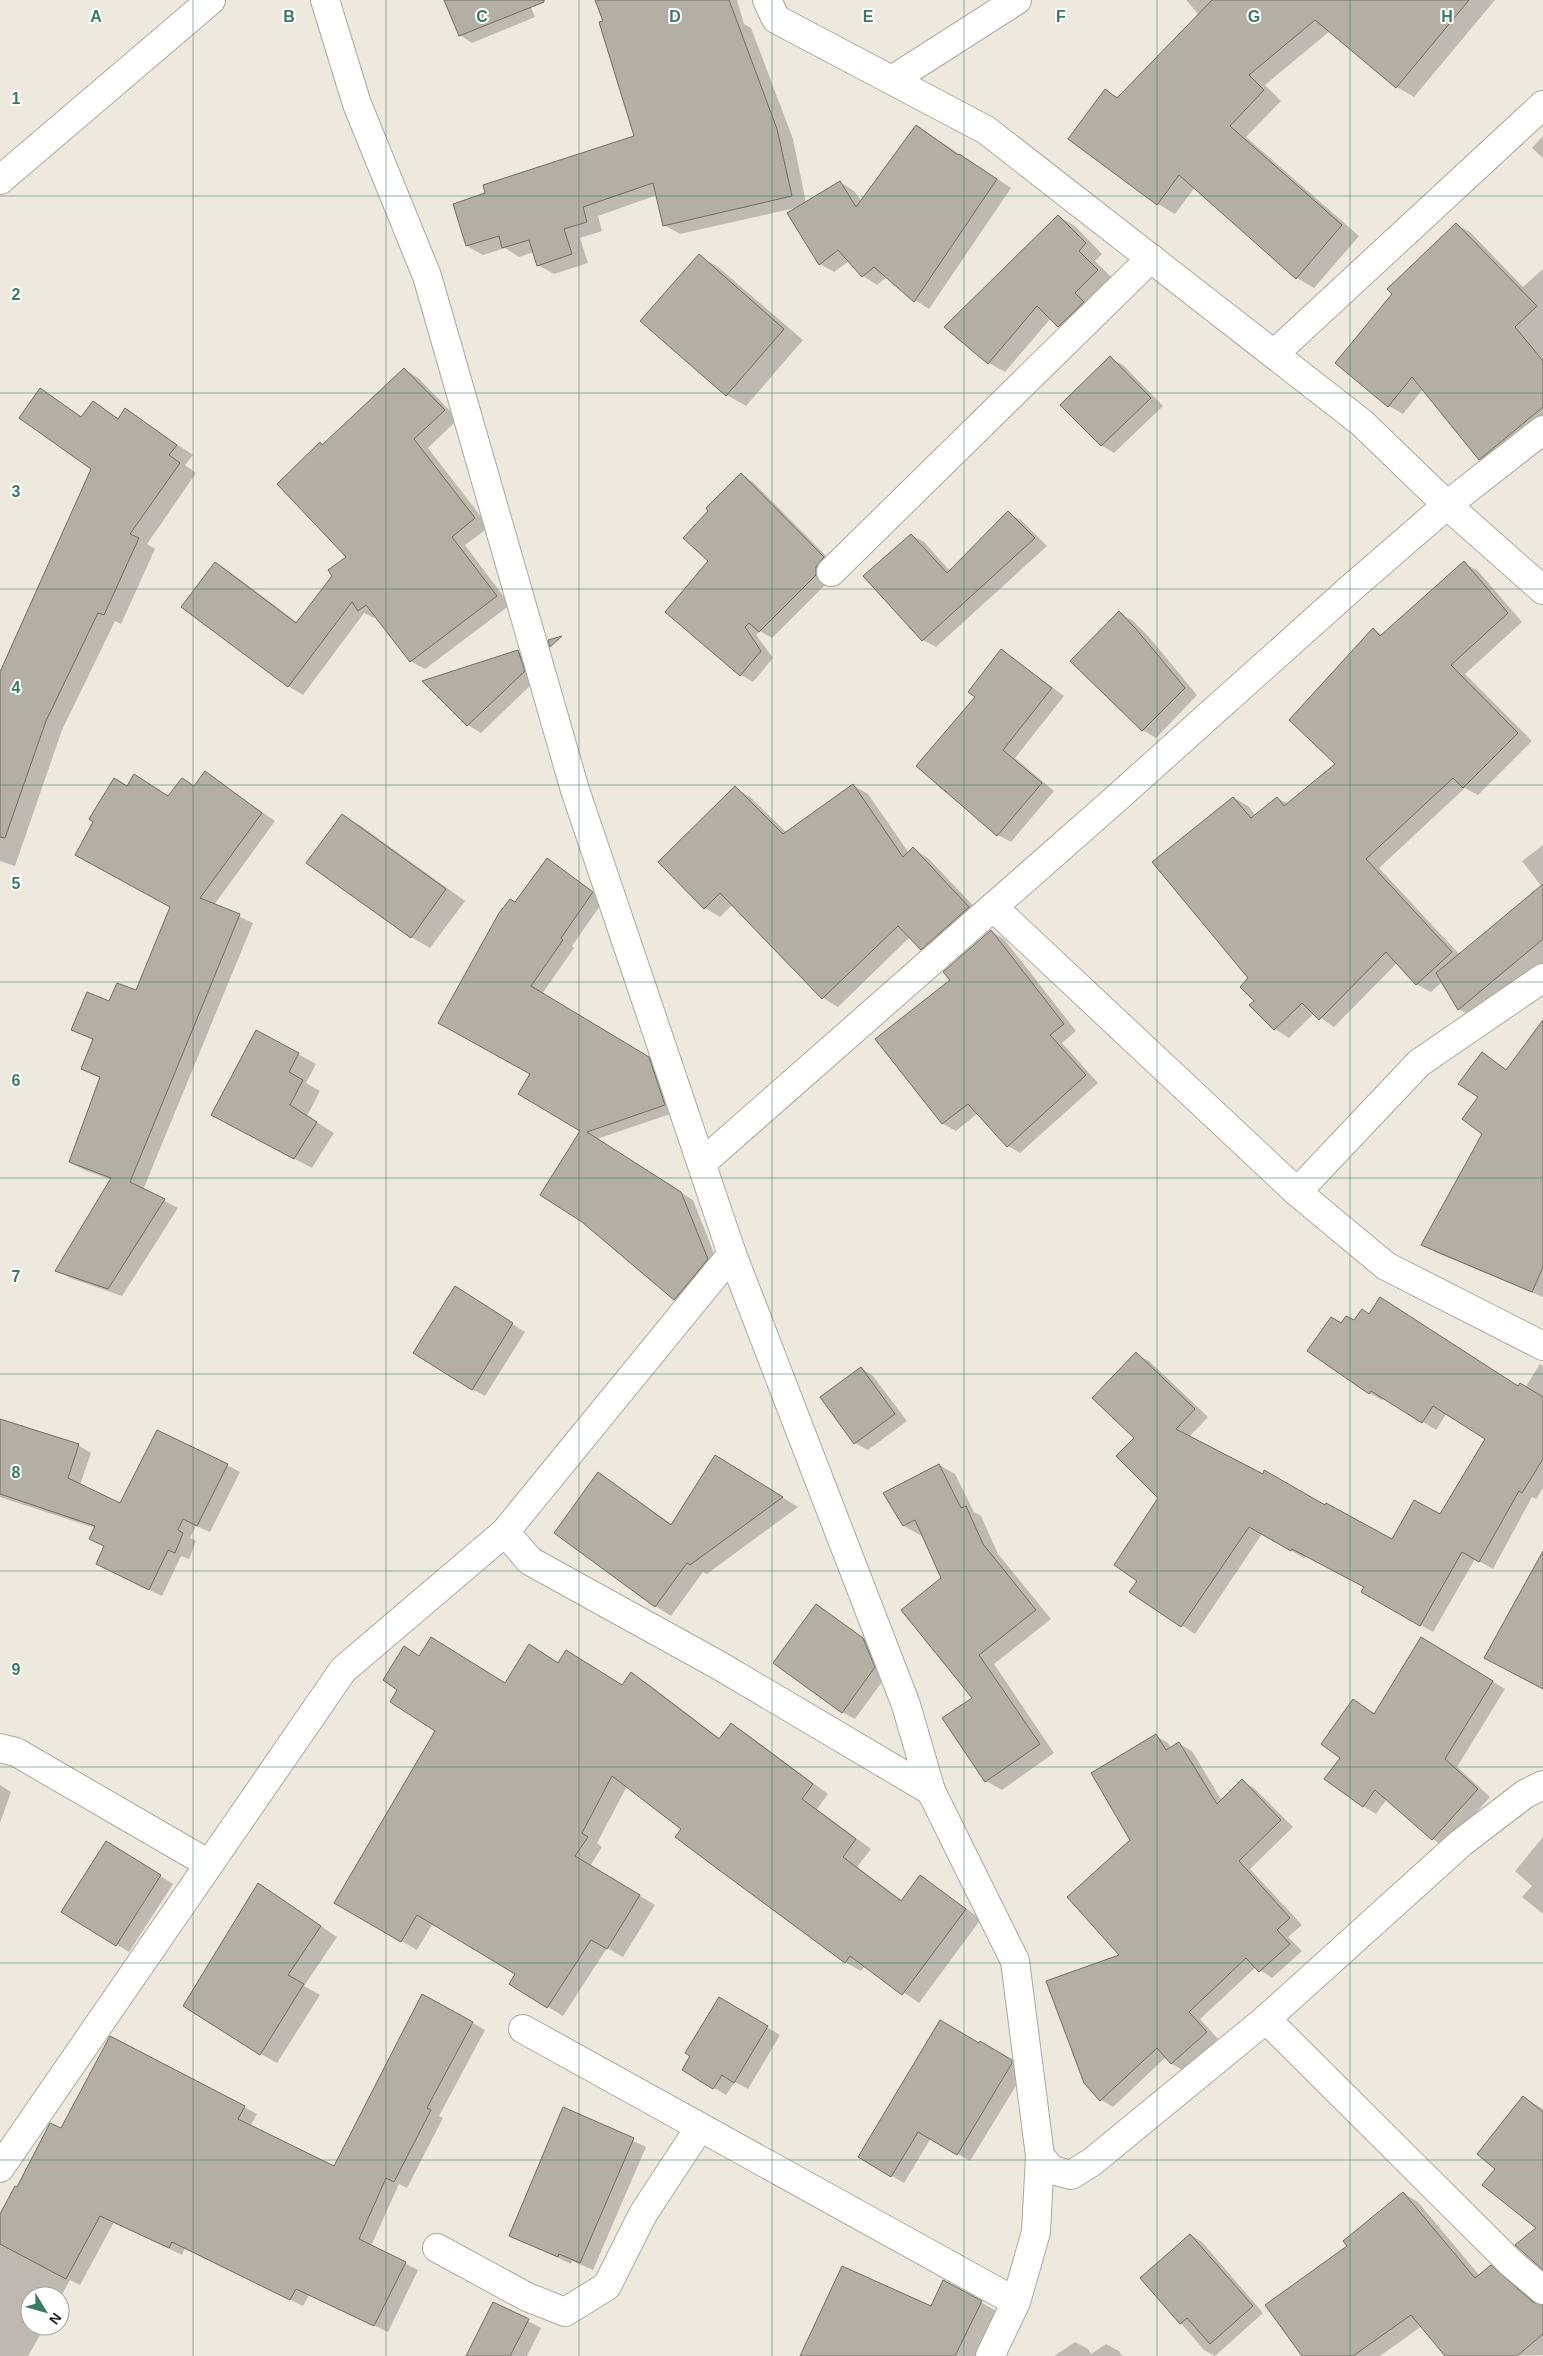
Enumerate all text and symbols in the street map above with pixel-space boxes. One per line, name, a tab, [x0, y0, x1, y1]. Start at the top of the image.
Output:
text: A	[90, 8, 102, 25]
text: B	[283, 8, 295, 25]
text: C	[476, 8, 488, 25]
text: D	[669, 8, 681, 25]
text: E	[863, 8, 874, 25]
text: F	[1056, 8, 1066, 25]
text: G	[1248, 8, 1260, 25]
text: H	[1441, 8, 1453, 25]
text: 1	[12, 90, 21, 107]
text: 2	[12, 286, 21, 303]
text: 3	[12, 483, 21, 500]
text: 4	[12, 679, 21, 696]
text: 5	[12, 875, 21, 892]
text: 6	[12, 1072, 21, 1089]
text: 7	[12, 1268, 21, 1285]
text: 8	[12, 1464, 21, 1481]
text: 9	[12, 1661, 21, 1678]
north arrow	[20, 2286, 70, 2336]
text: N	[46, 2310, 65, 2328]

